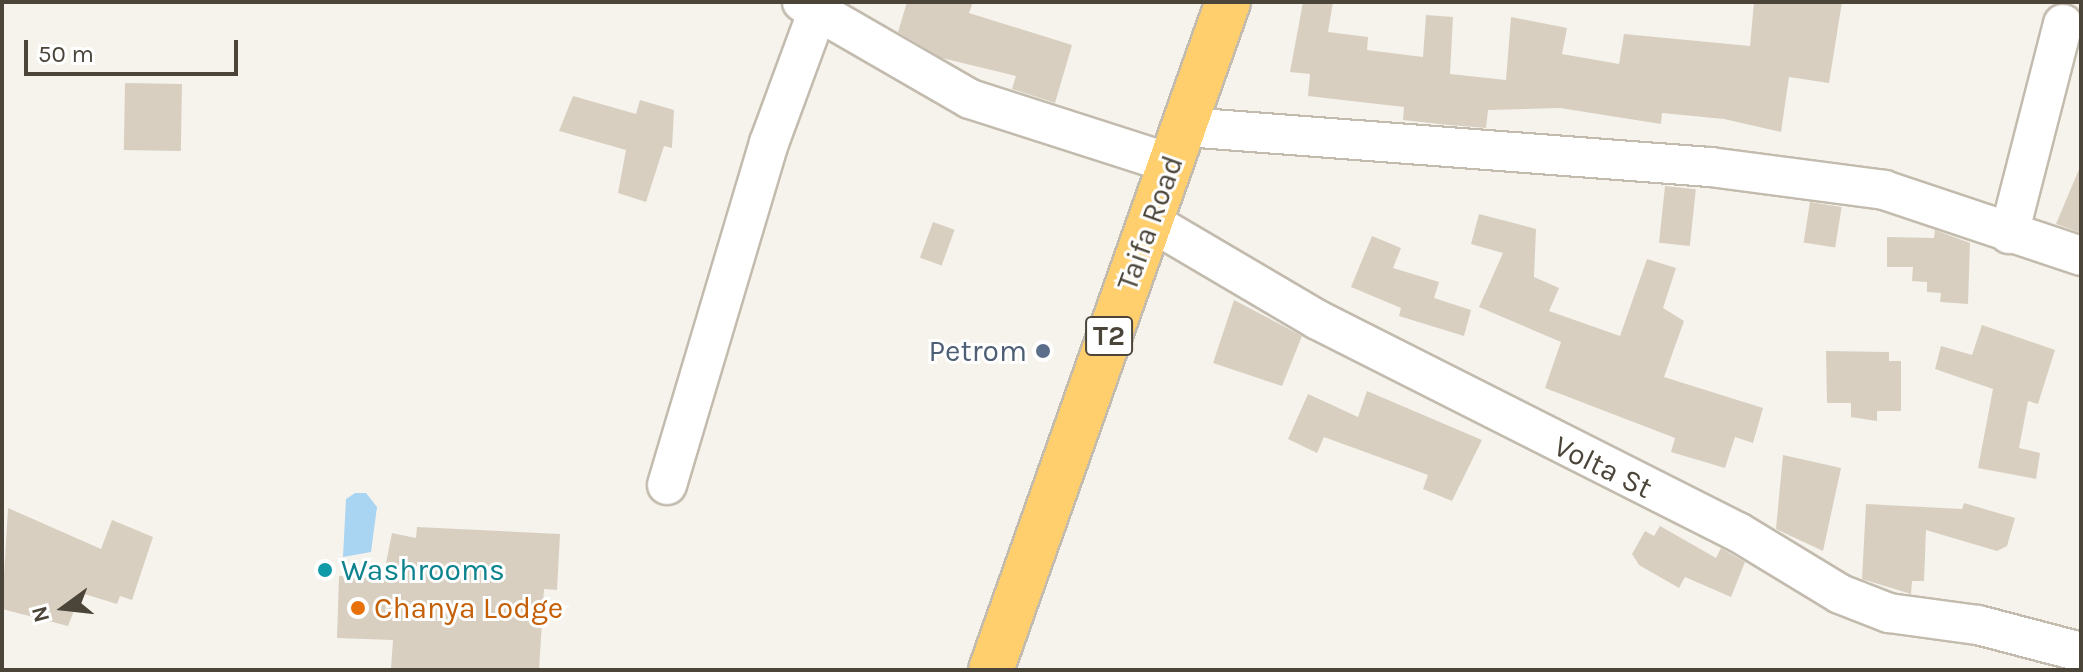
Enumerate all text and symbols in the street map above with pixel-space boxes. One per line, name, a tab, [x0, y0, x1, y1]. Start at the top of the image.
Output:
scale bar	[28, 24, 242, 74]
text: 50 m	[38, 40, 94, 68]
street label: Taifa Road	[1109, 151, 1191, 295]
road number: T2	[1085, 312, 1133, 360]
place label: Petrom	[928, 333, 1027, 369]
marker: Petrom	[1034, 342, 1052, 360]
street label: Volta St	[1548, 428, 1658, 506]
place label: Washrooms	[341, 552, 505, 588]
marker: Washrooms	[316, 561, 334, 579]
north arrow	[24, 568, 104, 648]
place label: Chanya Lodge	[374, 590, 563, 626]
marker: Chanya Lodge	[349, 599, 367, 617]
text: N	[26, 603, 55, 625]

